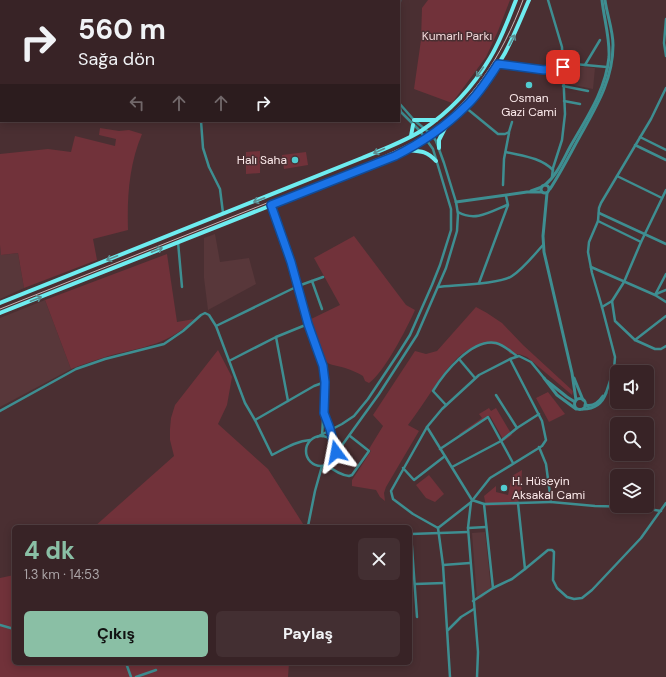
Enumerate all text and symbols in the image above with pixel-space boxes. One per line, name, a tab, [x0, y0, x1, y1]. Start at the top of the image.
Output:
text: 560 m	[78, 11, 166, 48]
icon: right	[12, 16, 64, 68]
park label: Kumarlı Parkı	[422, 28, 492, 44]
one-way arrow	[508, 34, 516, 46]
text: Sağa dön	[78, 47, 155, 71]
pin	[546, 50, 580, 84]
icon: arrive	[552, 56, 574, 78]
one-way arrow	[476, 66, 484, 77]
marker: Osman Gazi Cami	[524, 80, 534, 90]
place label: Osman Gazi Cami	[501, 90, 557, 120]
icon: left	[126, 92, 148, 114]
icon: ahead	[168, 92, 190, 114]
icon: ahead	[210, 92, 232, 114]
icon: right	[252, 92, 274, 114]
one-way arrow	[374, 147, 386, 155]
place label: Halı Saha	[237, 152, 287, 168]
marker: Halı Saha	[290, 155, 300, 165]
one-way arrow	[253, 196, 265, 204]
one-way arrow	[150, 246, 162, 254]
one-way arrow	[106, 254, 118, 262]
one-way arrow	[30, 294, 42, 302]
map controls	[610, 365, 654, 513]
button: sound	[610, 365, 654, 409]
button: search	[610, 417, 654, 461]
position arrow	[315, 431, 357, 473]
button: layers	[610, 469, 654, 513]
place label: H. Hüseyin Aksakal Cami	[512, 473, 585, 503]
marker: H. Hüseyin Aksakal Cami	[499, 483, 509, 493]
text: 4 dk	[24, 535, 75, 566]
button: close	[358, 538, 400, 580]
text: 1.3 km · 14:53	[24, 566, 100, 583]
button: Çıkış	[24, 611, 208, 657]
button: Paylaş	[216, 611, 400, 657]

